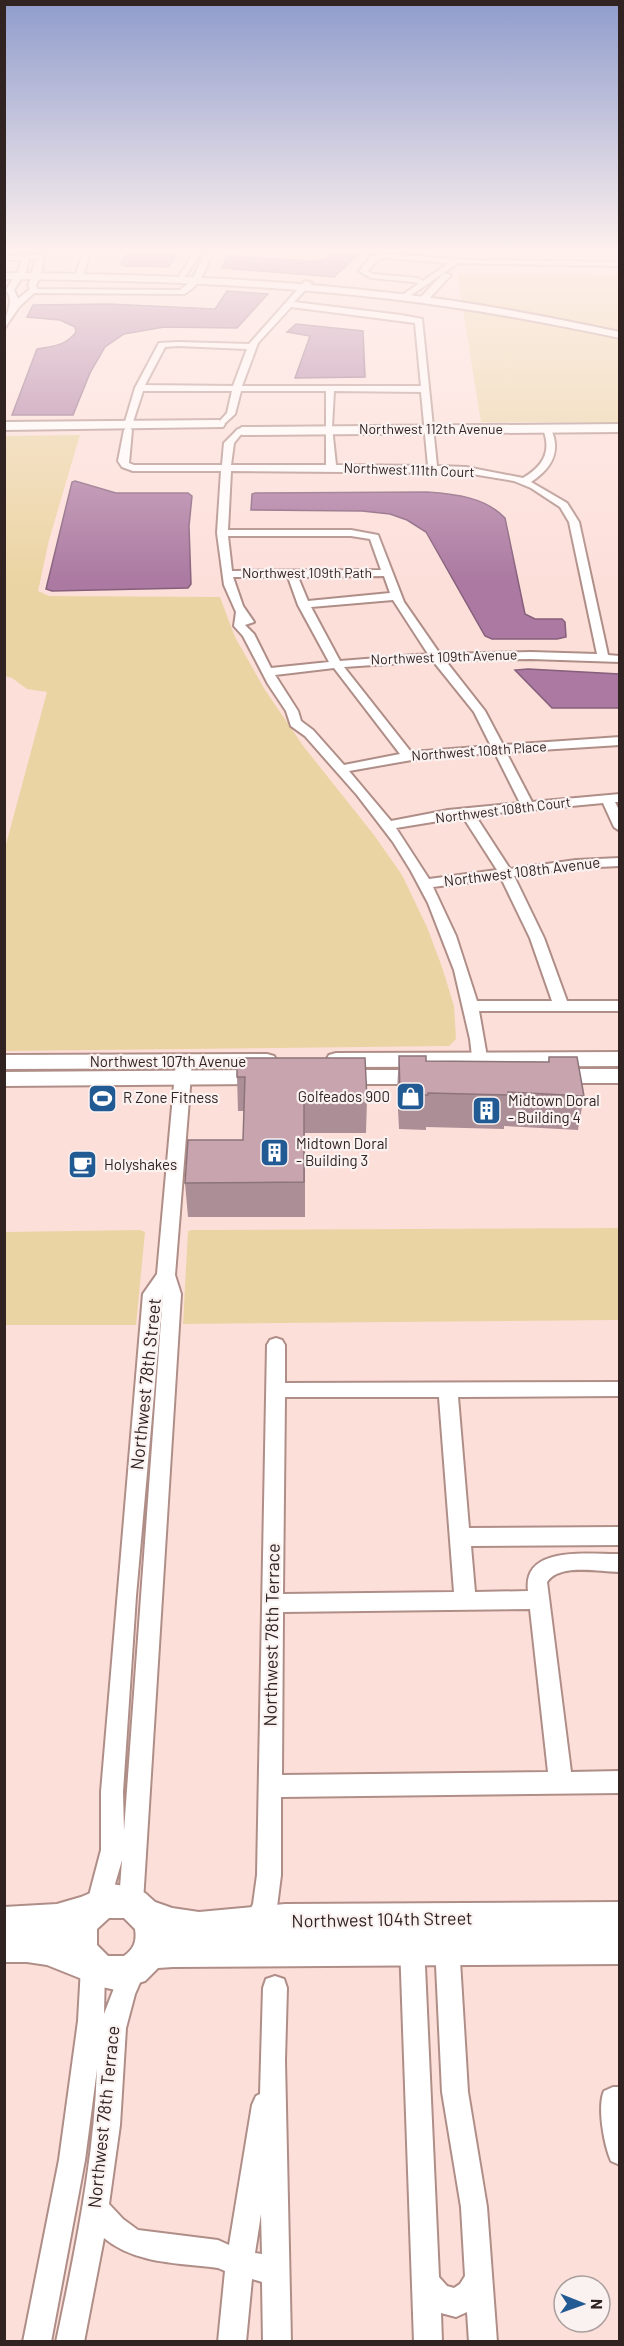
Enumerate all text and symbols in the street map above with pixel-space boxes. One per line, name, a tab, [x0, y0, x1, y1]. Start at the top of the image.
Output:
street label: Northwest 112th Avenue	[359, 420, 503, 437]
street label: Northwest 111th Court	[343, 459, 475, 480]
street label: Northwest 109th Path	[242, 564, 372, 581]
street label: Northwest 109th Avenue	[370, 645, 518, 668]
street label: Northwest 108th Place	[411, 737, 547, 764]
street label: Northwest 108th Court	[434, 793, 572, 826]
street label: Northwest 108th Avenue	[443, 852, 601, 890]
street label: Northwest 107th Avenue	[90, 1052, 246, 1070]
shop icon: Golfeados 900	[395, 1081, 427, 1113]
sports icon: R Zone Fitness	[86, 1082, 118, 1114]
place label: Golfeados 900	[298, 1087, 390, 1105]
place label: R Zone Fitness	[123, 1088, 218, 1106]
place label: Midtown Doral - Building 4	[508, 1091, 600, 1126]
building icon: Midtown Doral - Building 4	[471, 1094, 503, 1126]
place label: Midtown Doral - Building 3	[296, 1134, 388, 1169]
building icon: Midtown Doral - Building 3	[259, 1137, 291, 1169]
cafe icon: Holyshakes	[67, 1149, 99, 1181]
place label: Holyshakes	[104, 1155, 177, 1173]
street label: Northwest 78th Street	[125, 1297, 165, 1471]
street label: Northwest 78th Terrace	[258, 1543, 284, 1727]
street label: Northwest 104th Street	[291, 1906, 473, 1932]
street label: Northwest 78th Terrace	[82, 2025, 124, 2209]
north arrow	[552, 2274, 612, 2334]
text: N	[588, 2299, 607, 2310]

